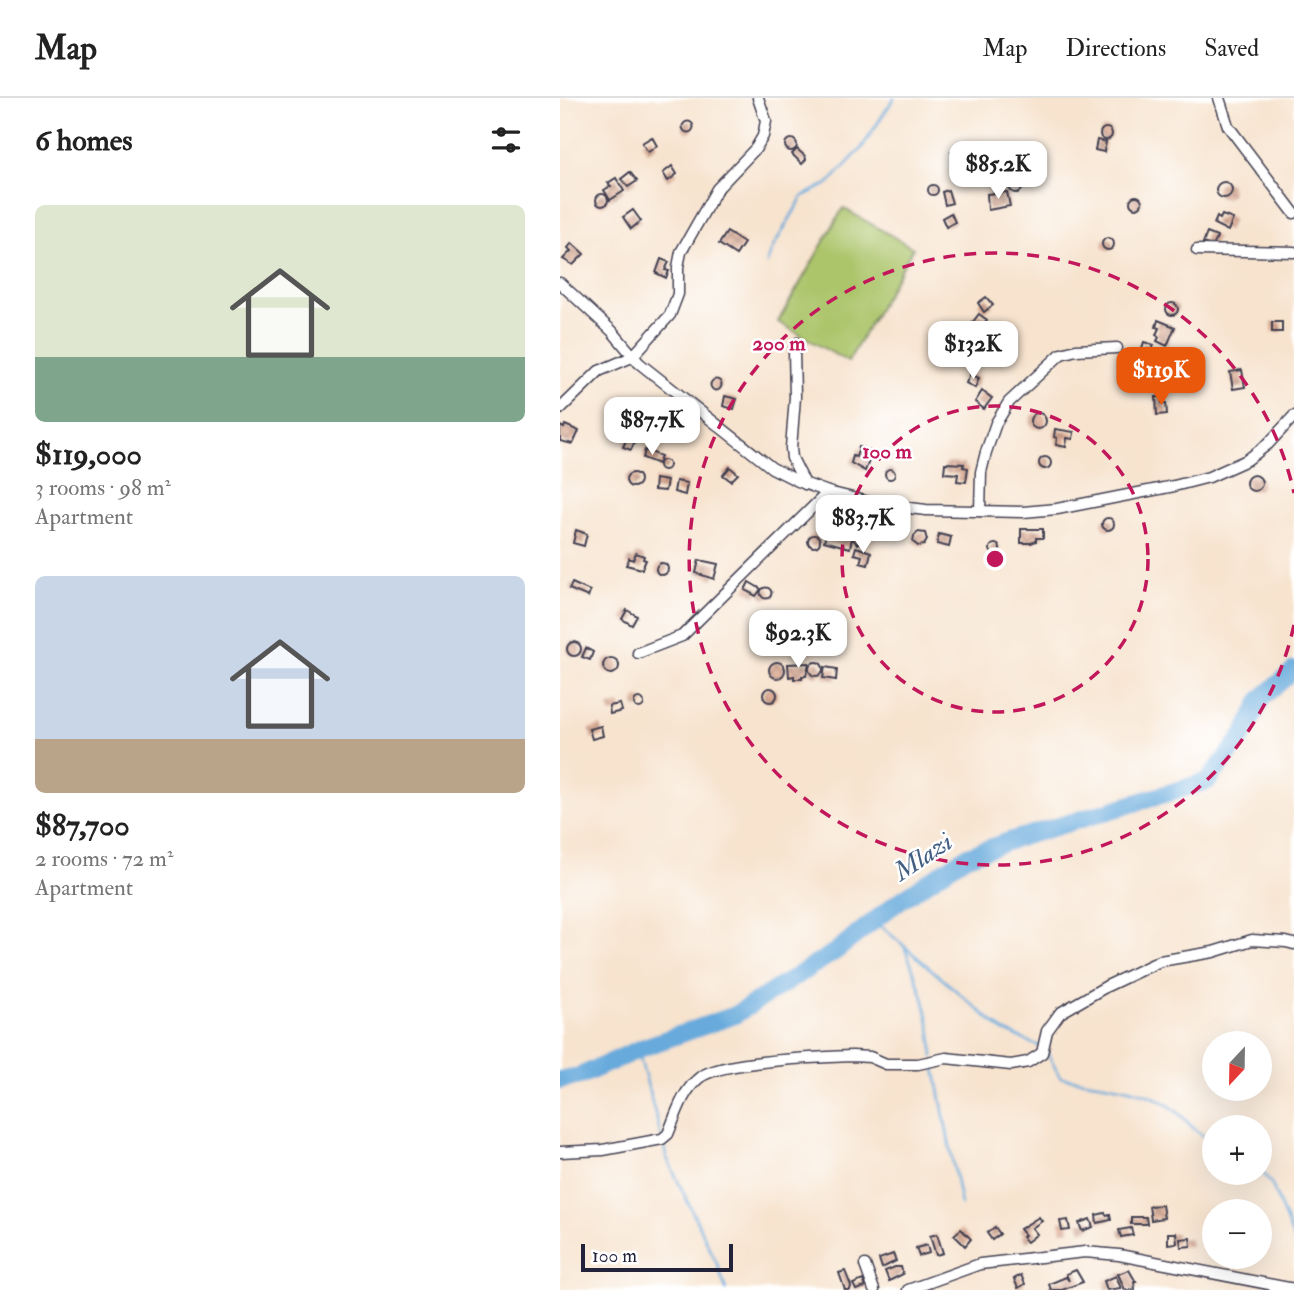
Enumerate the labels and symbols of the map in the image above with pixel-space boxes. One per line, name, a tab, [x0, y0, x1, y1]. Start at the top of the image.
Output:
pin: $85.2K	[941, 141, 1055, 201]
pin: $132K	[924, 322, 1022, 381]
text: 200 m	[753, 330, 806, 357]
pin: $119K	[1112, 348, 1210, 407]
pin: $87.7K	[595, 398, 709, 457]
text: 100 m	[862, 438, 913, 465]
pin: $83.7K	[806, 496, 920, 555]
centre of rings	[983, 547, 1007, 571]
pin: $92.3K	[741, 610, 855, 670]
water label: Mlazi	[886, 826, 958, 889]
north arrow	[1202, 1031, 1272, 1101]
scale bar	[581, 1241, 733, 1273]

